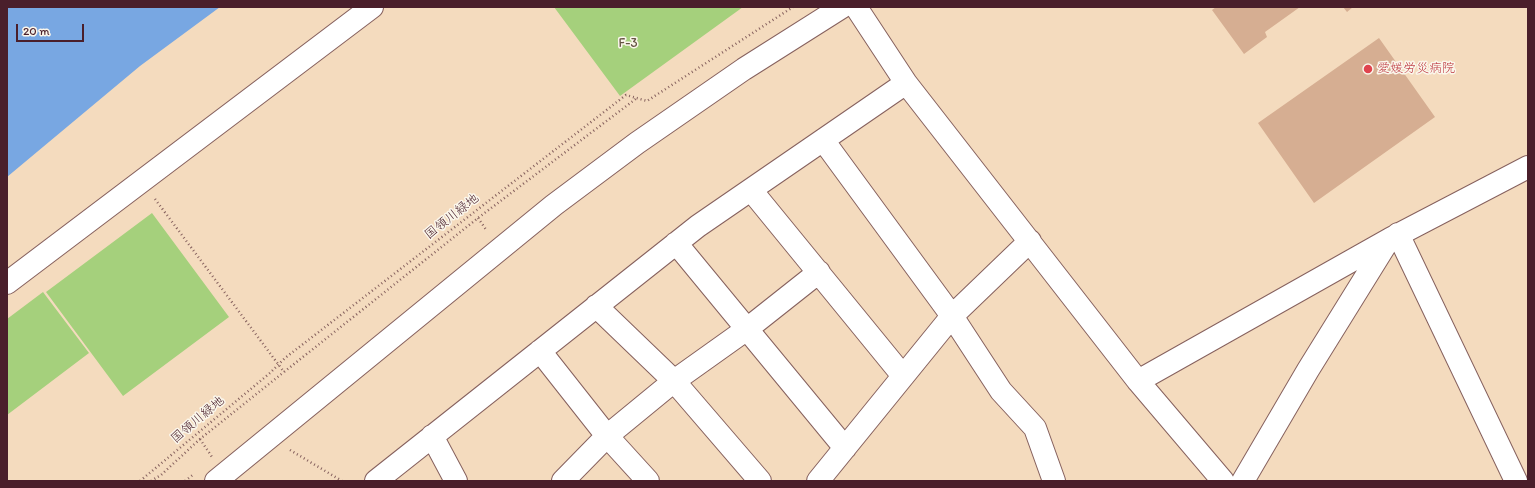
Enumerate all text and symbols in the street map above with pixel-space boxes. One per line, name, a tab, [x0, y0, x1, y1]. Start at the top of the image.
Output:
scale bar	[18, 16, 86, 42]
text: 20 m	[23, 24, 50, 38]
park label: F-3	[619, 36, 637, 52]
place label: 愛媛労災病院	[1377, 61, 1455, 77]
marker: 愛媛労災病院	[1362, 63, 1374, 75]
street label: 国領川緑地	[422, 191, 482, 243]
street label: 国領川緑地	[168, 393, 228, 447]

